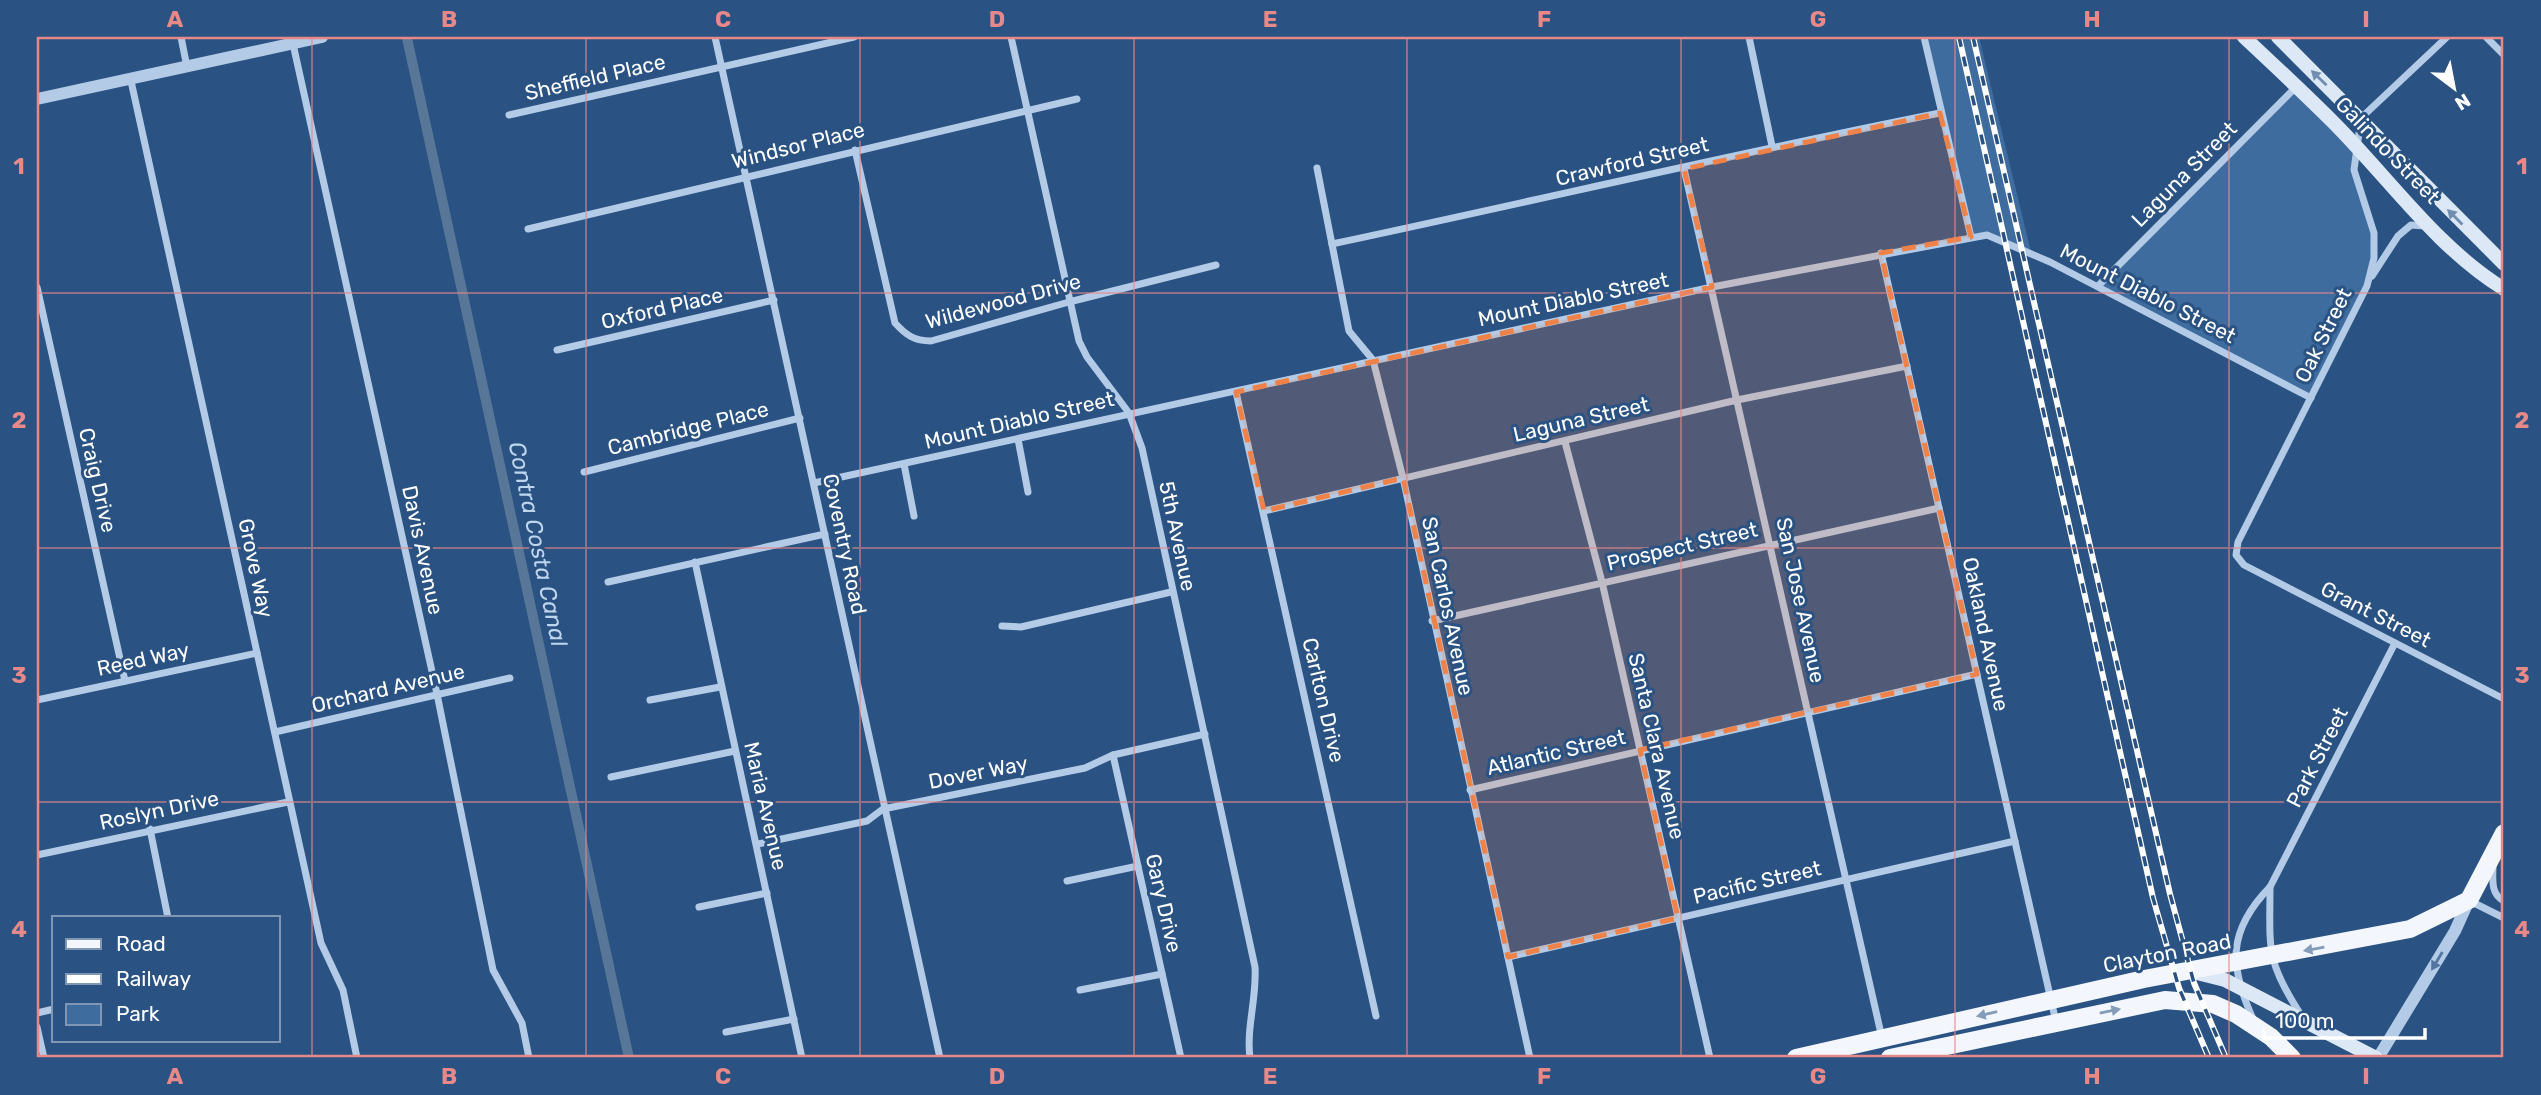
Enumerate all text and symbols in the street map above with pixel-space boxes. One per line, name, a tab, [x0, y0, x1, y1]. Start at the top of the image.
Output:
text: A	[167, 5, 184, 33]
text: B	[441, 5, 457, 33]
text: C	[715, 5, 731, 33]
text: D	[989, 5, 1005, 33]
text: E	[1263, 5, 1277, 33]
text: F	[1537, 5, 1551, 33]
text: G	[1810, 5, 1826, 33]
text: H	[2083, 5, 2101, 33]
text: I	[2362, 5, 2370, 33]
street label: Sheffield Place	[522, 49, 668, 105]
north arrow	[2418, 52, 2488, 122]
one-way arrow	[2311, 70, 2328, 86]
text: N	[2451, 89, 2475, 115]
street label: Galindo Street	[2331, 91, 2445, 209]
street label: Windsor Place	[729, 116, 867, 174]
street label: Laguna Street	[2126, 116, 2242, 232]
street label: Crawford Street	[1553, 131, 1711, 191]
text: 1	[13, 152, 25, 180]
text: 1	[2516, 152, 2528, 180]
one-way arrow	[2447, 209, 2463, 226]
street label: Mount Diablo Street	[2056, 238, 2240, 348]
street label: Mount Diablo Street	[1476, 267, 1670, 331]
street label: Wildewood Drive	[923, 268, 1083, 334]
street label: Oxford Place	[599, 282, 725, 334]
street label: Oak Street	[2289, 284, 2357, 386]
street label: Mount Diablo Street	[922, 386, 1116, 454]
street label: Laguna Street	[1511, 391, 1651, 447]
street label: Cambridge Place	[605, 396, 771, 460]
text: 2	[12, 406, 26, 434]
text: 2	[2515, 406, 2529, 434]
street label: Craig Drive	[74, 425, 122, 535]
water label: Contra Costa Canal	[503, 439, 574, 650]
street label: Coventry Road	[818, 471, 872, 617]
street label: 5th Avenue	[1154, 479, 1202, 593]
street label: Davis Avenue	[397, 483, 449, 617]
street label: San Carlos Avenue	[1417, 514, 1479, 698]
street label: San Jose Avenue	[1771, 515, 1831, 685]
street label: Grove Way	[233, 516, 279, 620]
street label: Prospect Street	[1604, 517, 1760, 575]
street label: Oakland Avenue	[1957, 555, 2015, 713]
street label: Grant Street	[2317, 576, 2435, 652]
street label: Carlton Drive	[1297, 635, 1351, 765]
street label: Reed Way	[95, 637, 192, 681]
street label: Santa Clara Avenue	[1623, 650, 1691, 842]
street label: Orchard Avenue	[309, 658, 467, 718]
text: 3	[11, 661, 27, 689]
text: 3	[2514, 661, 2530, 689]
street label: Park Street	[2281, 703, 2353, 811]
street label: Atlantic Street	[1484, 724, 1628, 780]
street label: Maria Avenue	[739, 739, 793, 873]
street label: Dover Way	[926, 750, 1030, 794]
street label: Roslyn Drive	[97, 785, 221, 835]
street label: Gary Drive	[1141, 851, 1187, 955]
street label: Pacific Street	[1691, 855, 1823, 909]
text: 4	[11, 915, 27, 943]
text: 4	[2514, 915, 2530, 943]
legend	[52, 916, 280, 1042]
street label: Clayton Road	[2101, 928, 2233, 978]
text: Road	[116, 931, 166, 956]
one-way arrow	[2303, 943, 2325, 954]
one-way arrow	[2431, 951, 2444, 970]
text: Railway	[116, 966, 191, 991]
scale bar	[2264, 997, 2426, 1041]
text: Park	[116, 1001, 160, 1026]
one-way arrow	[2099, 1005, 2121, 1016]
text: 100 m	[2275, 1008, 2334, 1033]
one-way arrow	[1976, 1009, 1998, 1020]
text: A	[167, 1062, 184, 1090]
text: B	[441, 1062, 457, 1090]
text: C	[715, 1062, 731, 1090]
text: D	[989, 1062, 1005, 1090]
text: E	[1263, 1062, 1277, 1090]
text: F	[1537, 1062, 1551, 1090]
text: G	[1810, 1062, 1826, 1090]
text: H	[2083, 1062, 2101, 1090]
text: I	[2362, 1062, 2370, 1090]

